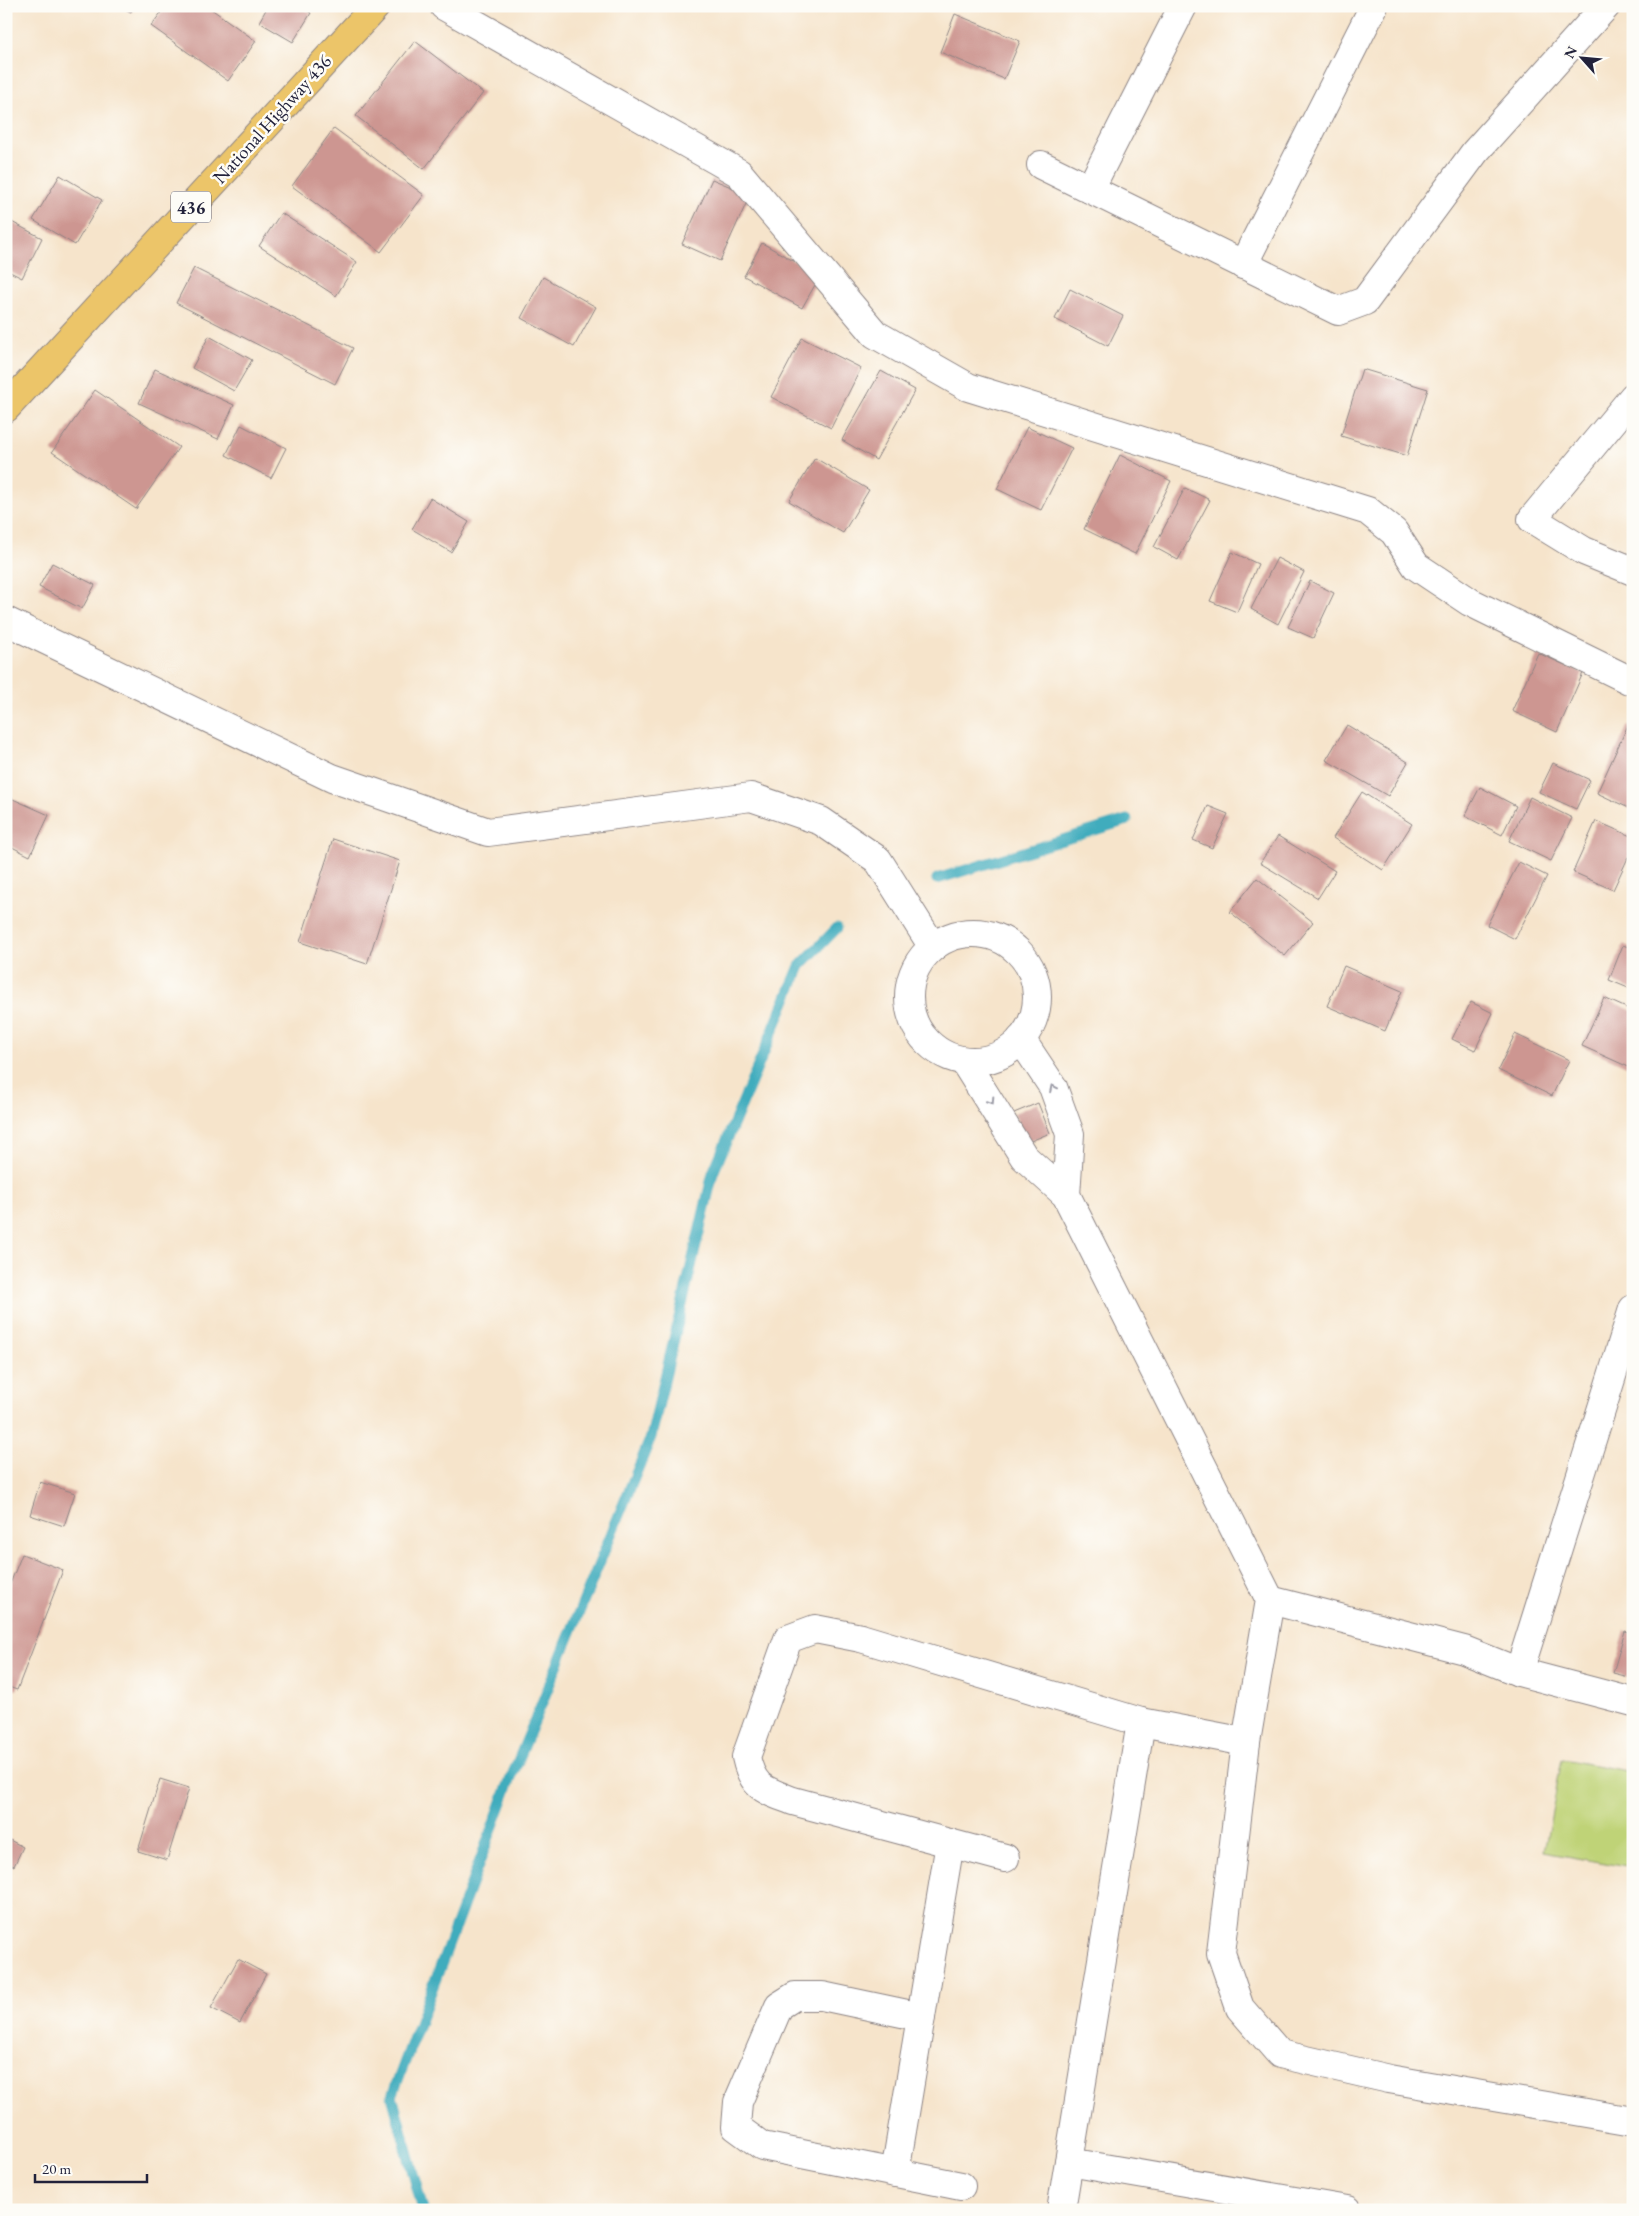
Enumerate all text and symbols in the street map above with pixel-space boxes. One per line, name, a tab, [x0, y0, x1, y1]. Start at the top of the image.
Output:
north arrow	[1556, 32, 1606, 82]
text: N	[1560, 42, 1581, 61]
street label: National Highway 436	[207, 49, 337, 189]
road number: 436	[171, 192, 211, 222]
one-way arrow	[1049, 1084, 1059, 1093]
one-way arrow	[984, 1096, 994, 1105]
scale bar	[35, 2151, 148, 2183]
text: 20 m	[42, 2159, 71, 2178]

